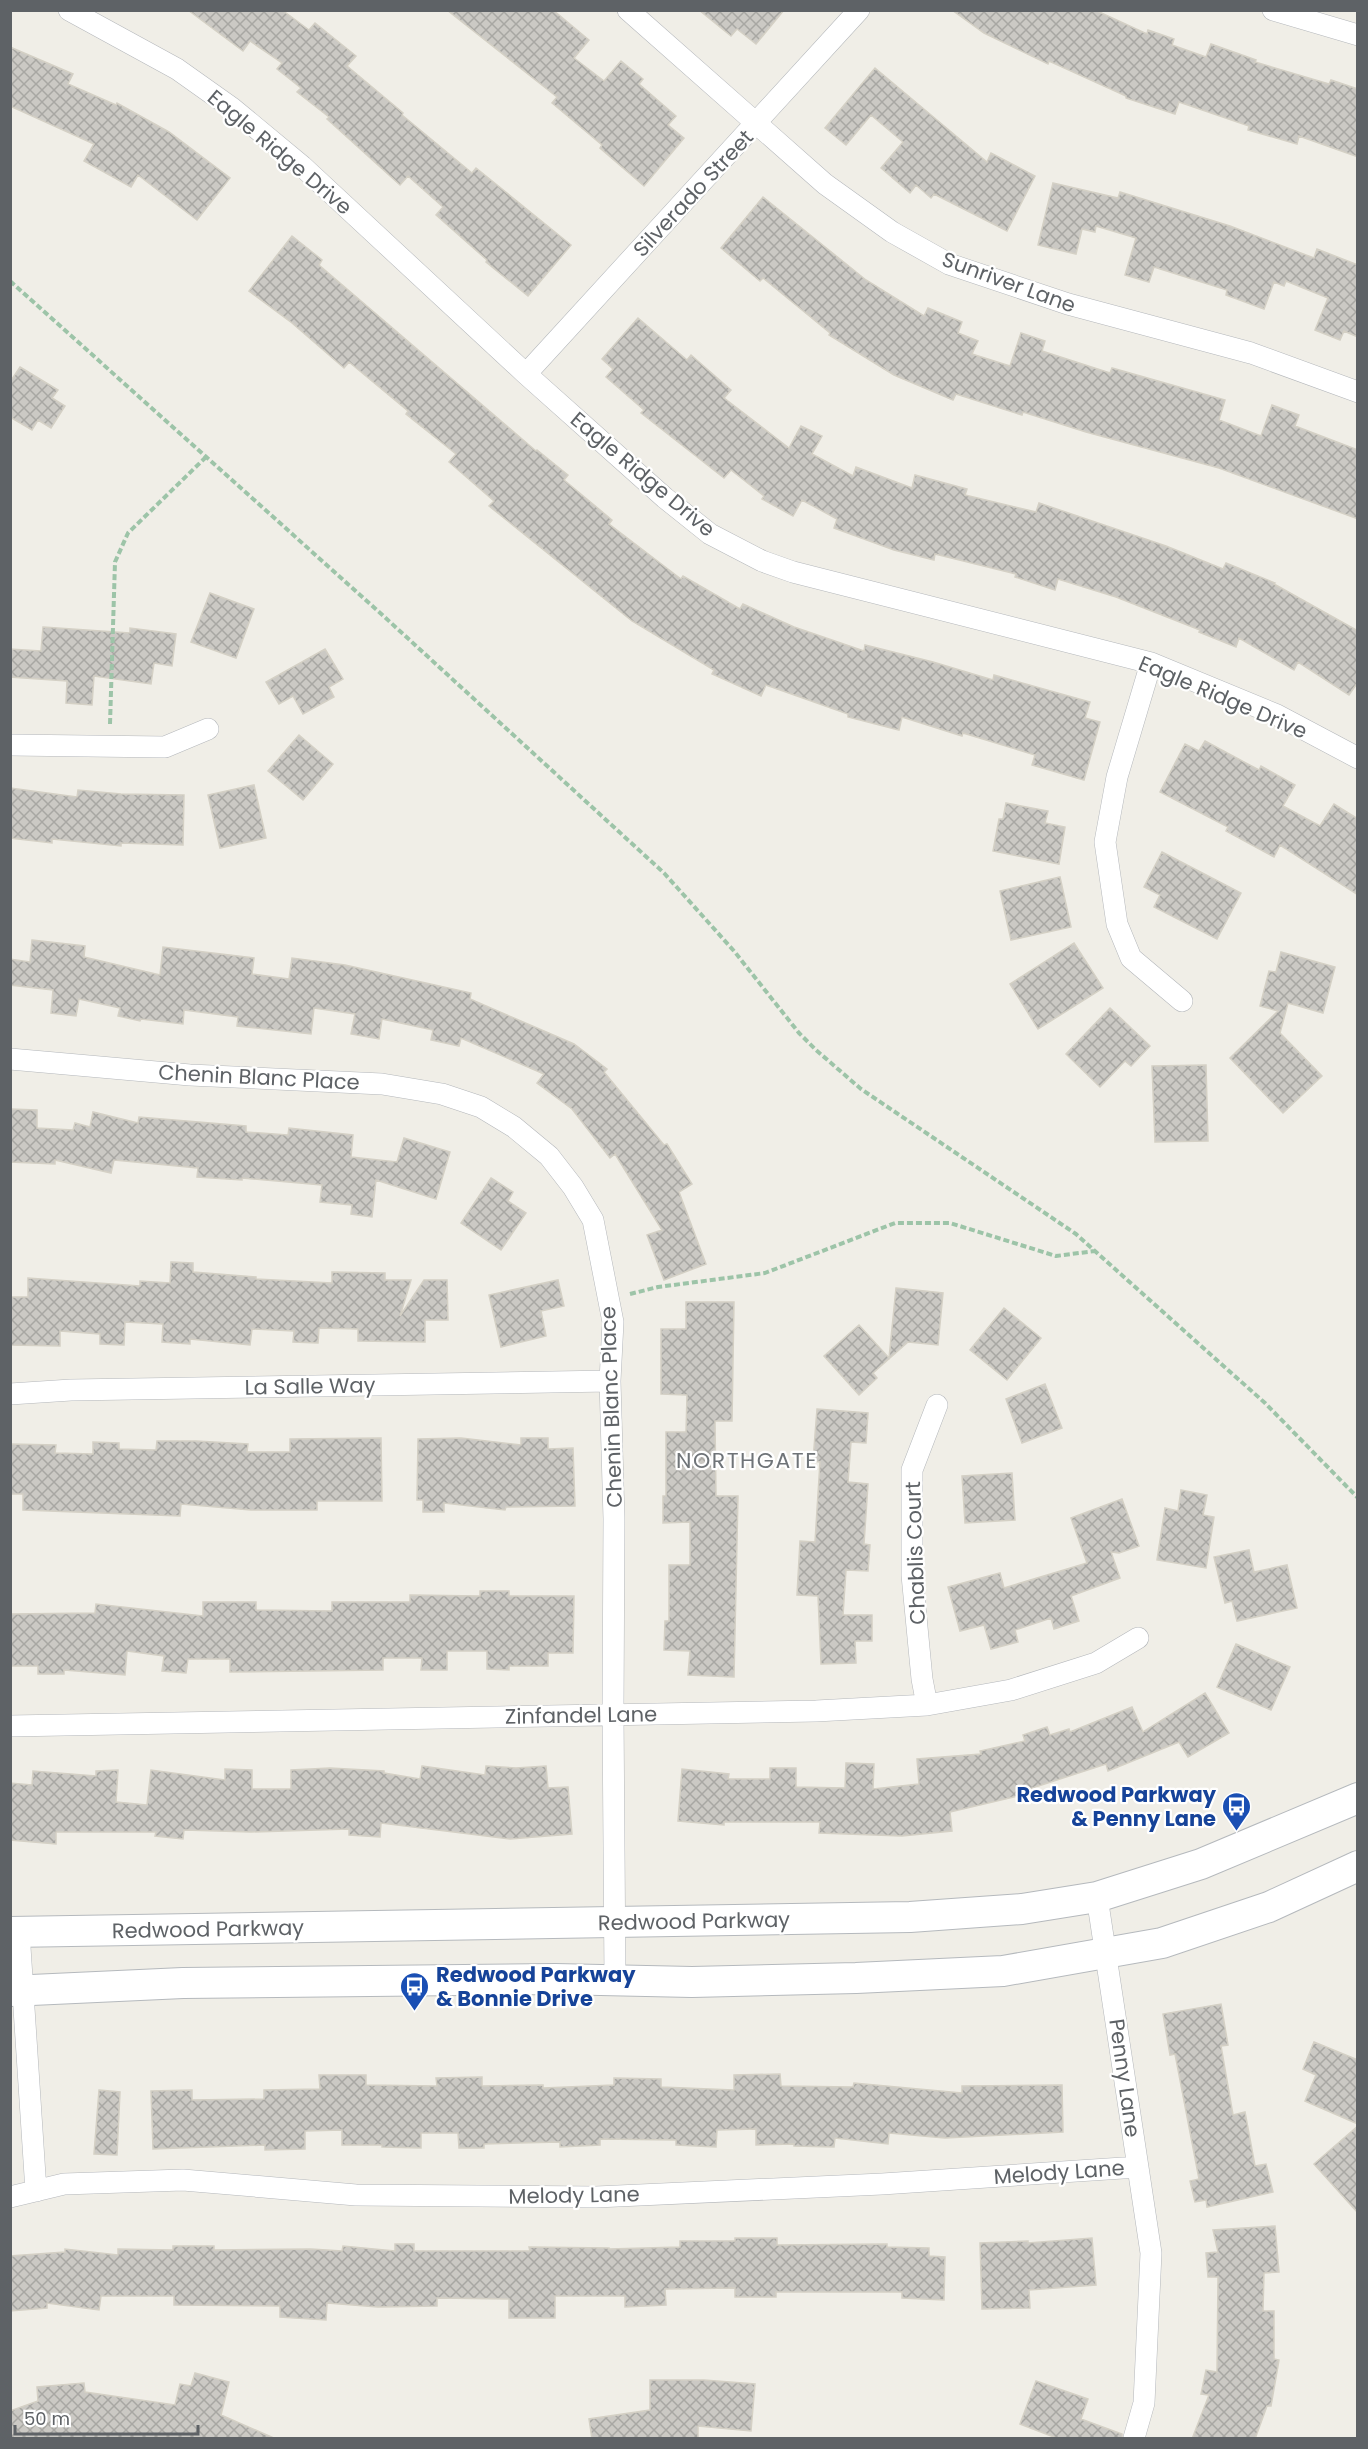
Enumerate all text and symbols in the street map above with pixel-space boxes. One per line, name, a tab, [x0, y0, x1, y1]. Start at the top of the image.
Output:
street label: Eagle Ridge Drive	[202, 83, 358, 221]
street label: Silverado Street	[626, 123, 760, 263]
street label: Sunriver Lane	[938, 244, 1080, 320]
street label: Eagle Ridge Drive	[565, 405, 721, 543]
street label: Eagle Ridge Drive	[1134, 648, 1312, 746]
street label: Chenin Blanc Place	[158, 1057, 360, 1097]
street label: Chenin Blanc Place	[593, 1306, 629, 1508]
street label: La Salle Way	[244, 1370, 376, 1402]
district label: NORTHGATE	[676, 1445, 818, 1476]
street label: Chablis Court	[898, 1481, 932, 1625]
street label: Zinfandel Lane	[505, 1699, 657, 1731]
place label: Redwood Parkway & Penny Lane	[1016, 1780, 1217, 1833]
bus stop icon: Redwood Parkway & Penny Lane	[1221, 1790, 1253, 1832]
street label: Redwood Parkway	[598, 1905, 790, 1937]
street label: Redwood Parkway	[112, 1913, 304, 1945]
place label: Redwood Parkway & Bonnie Drive	[436, 1960, 636, 2013]
bus stop icon: Redwood Parkway & Bonnie Drive	[399, 1970, 431, 2012]
street label: Penny Lane	[1102, 2017, 1148, 2139]
street label: Melody Lane	[993, 2153, 1125, 2191]
street label: Melody Lane	[508, 2179, 640, 2211]
scale bar	[15, 2398, 198, 2436]
text: 50 m	[24, 2406, 70, 2431]

